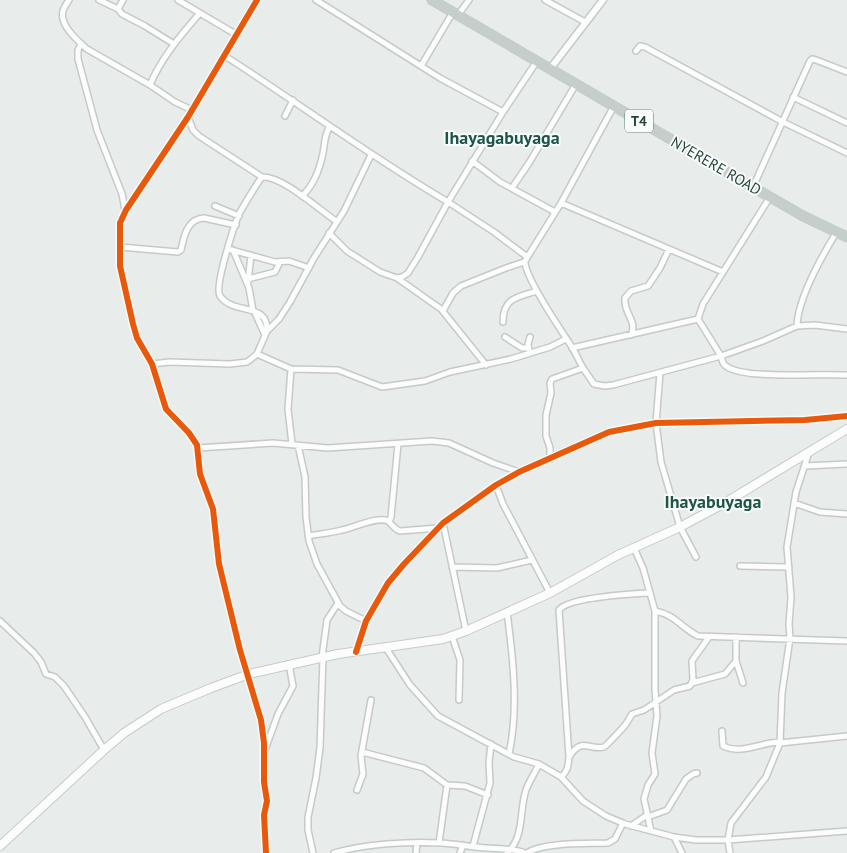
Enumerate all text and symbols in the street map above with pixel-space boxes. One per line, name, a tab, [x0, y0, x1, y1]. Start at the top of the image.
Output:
road number: T4	[625, 110, 653, 132]
district label: Ihayagabuyaga	[444, 126, 560, 149]
street label: NYERERE ROAD	[668, 132, 765, 199]
district label: Ihayabuyaga	[665, 490, 761, 513]

